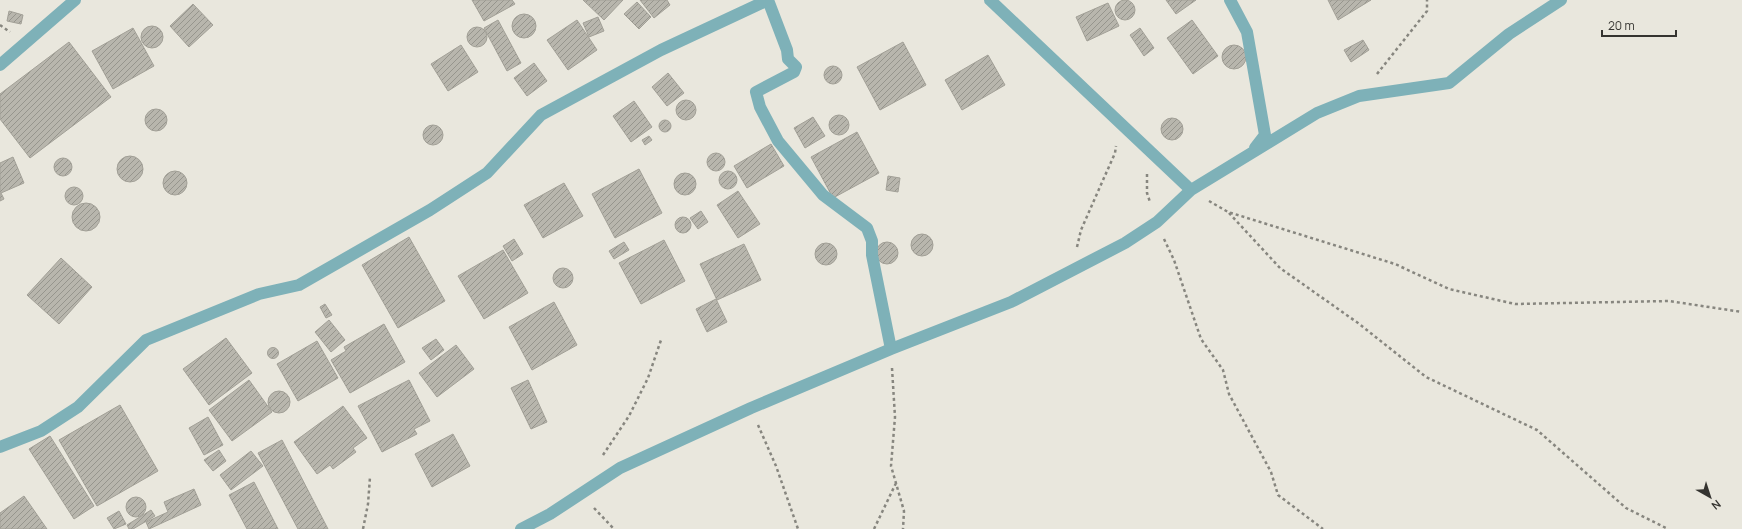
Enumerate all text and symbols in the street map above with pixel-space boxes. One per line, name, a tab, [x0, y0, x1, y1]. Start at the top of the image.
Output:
scale bar	[1602, 12, 1676, 38]
text: 20 m	[1608, 17, 1635, 34]
north arrow	[1690, 477, 1730, 517]
text: N	[1709, 497, 1724, 514]

